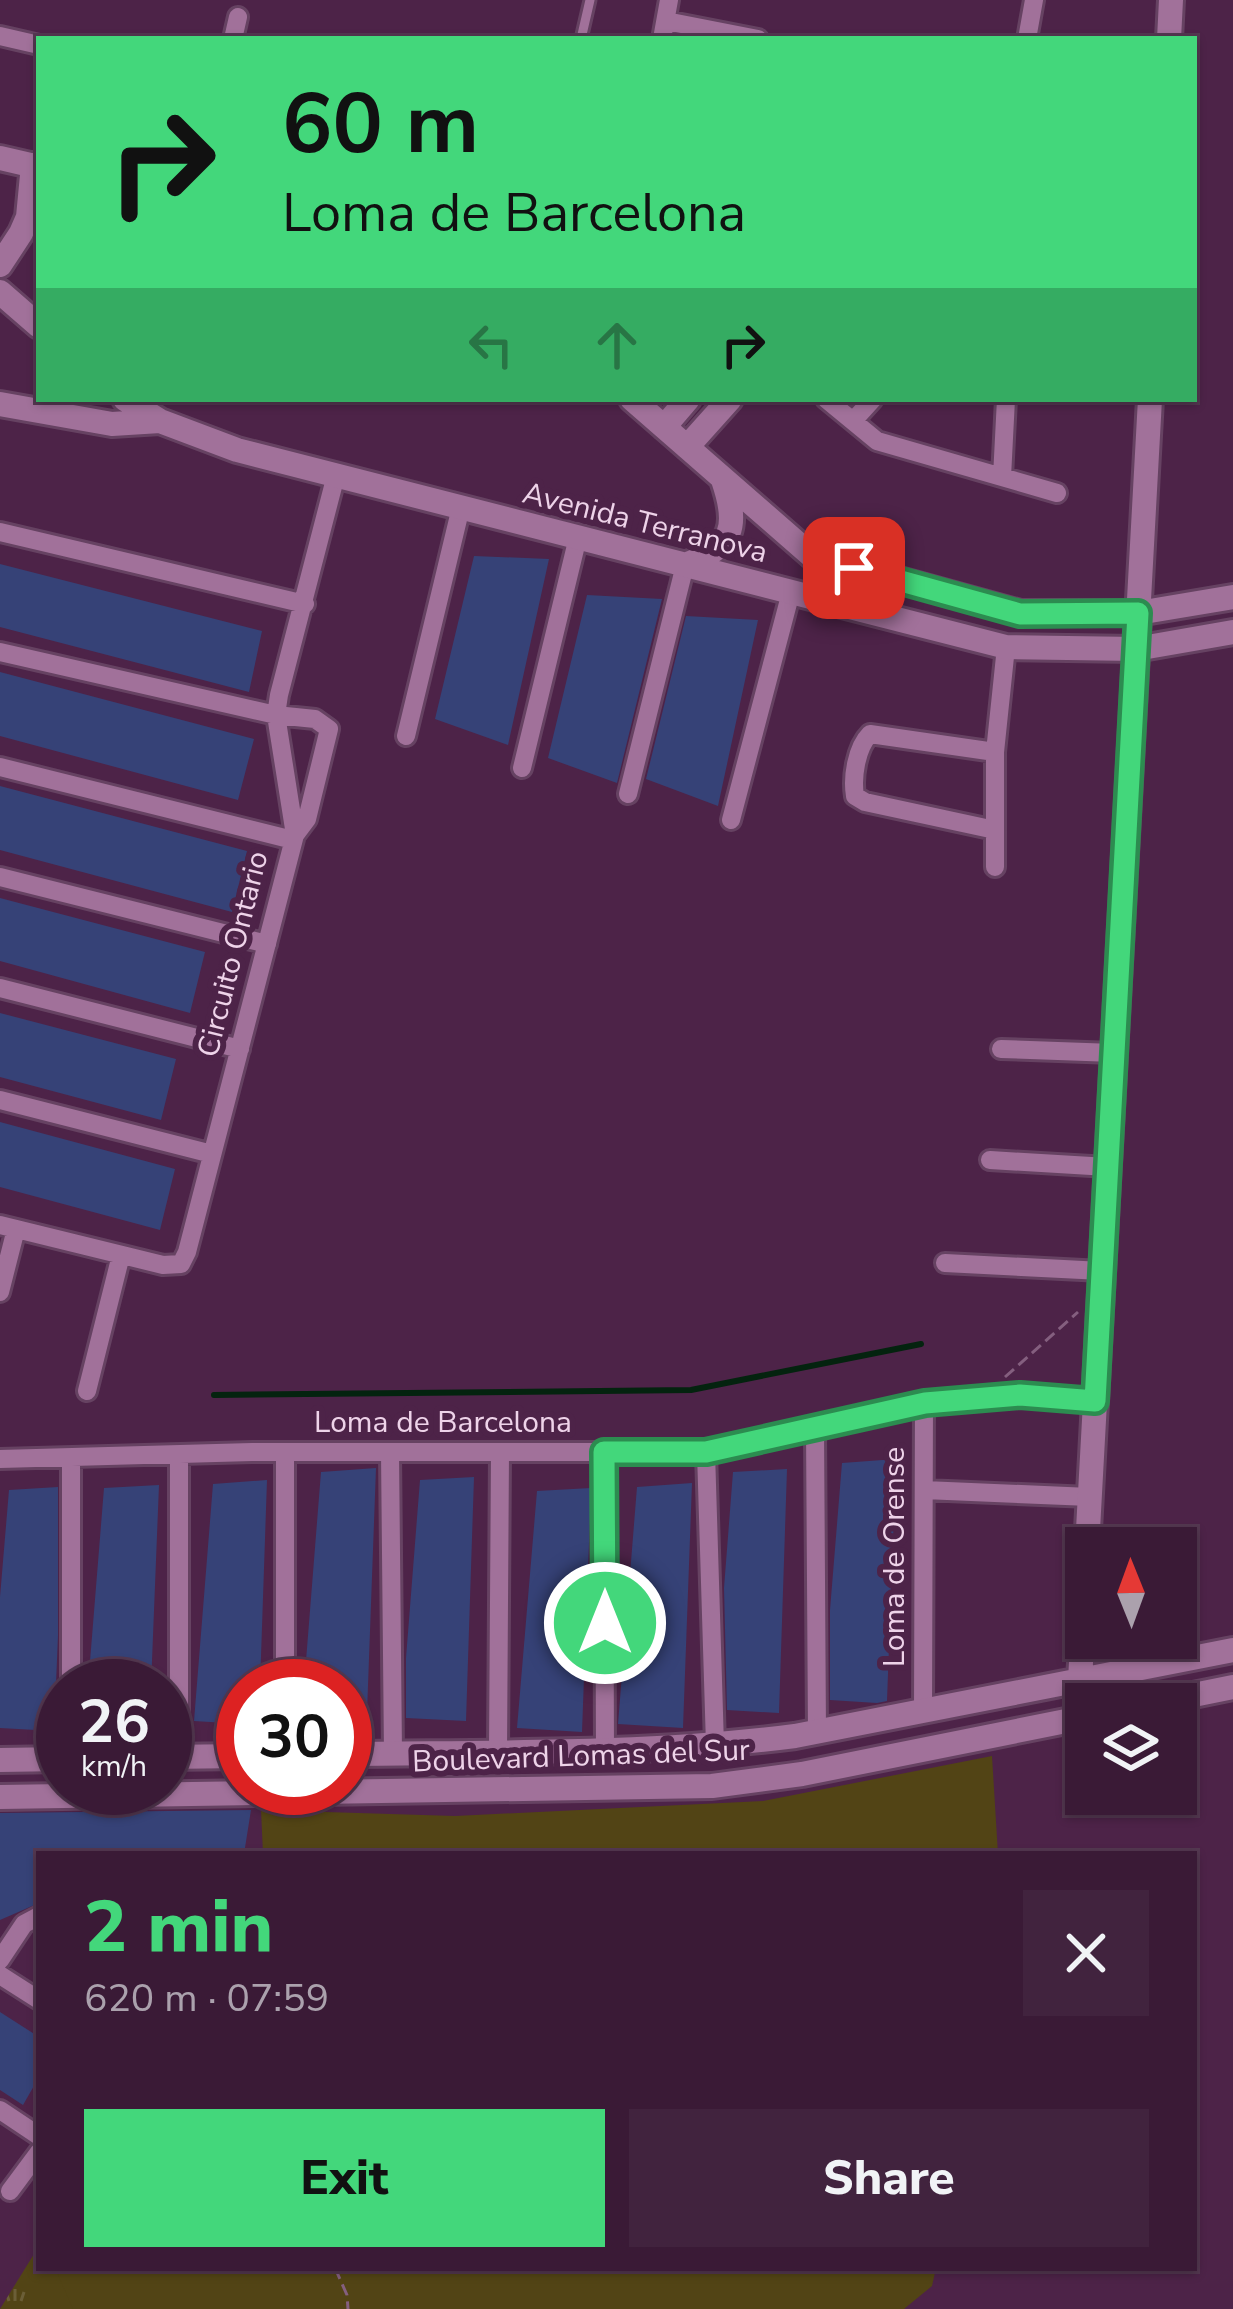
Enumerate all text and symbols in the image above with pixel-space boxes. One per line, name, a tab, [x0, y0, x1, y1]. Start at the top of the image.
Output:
text: 60 m	[282, 67, 479, 182]
icon: right	[84, 84, 240, 240]
text: Loma de Barcelona	[282, 176, 746, 250]
icon: left	[458, 312, 524, 378]
icon: ahead	[584, 312, 650, 378]
icon: right	[710, 312, 776, 378]
street label: Avenida Terranova	[518, 473, 772, 573]
pin	[803, 517, 905, 619]
icon: arrive	[821, 535, 887, 601]
street label: Circuito Ontario	[188, 847, 278, 1061]
street label: Loma de Barcelona	[314, 1402, 572, 1443]
street label: Loma de Orense	[874, 1447, 915, 1667]
north arrow	[1065, 1527, 1197, 1659]
map controls	[1065, 1527, 1197, 1815]
position arrow	[542, 1560, 668, 1686]
speed limit sign: 30	[216, 1659, 372, 1815]
text: 26	[78, 1681, 150, 1763]
button: layers	[1065, 1683, 1197, 1815]
street label: Boulevard Lomas del Sur	[412, 1730, 751, 1782]
text: km/h	[81, 1746, 147, 1787]
text: 2 min	[84, 1878, 273, 1976]
button: close	[1023, 1890, 1149, 2016]
text: 620 m · 07:59	[84, 1972, 329, 2025]
button: Exit	[84, 2109, 605, 2247]
button: Share	[629, 2109, 1149, 2247]

